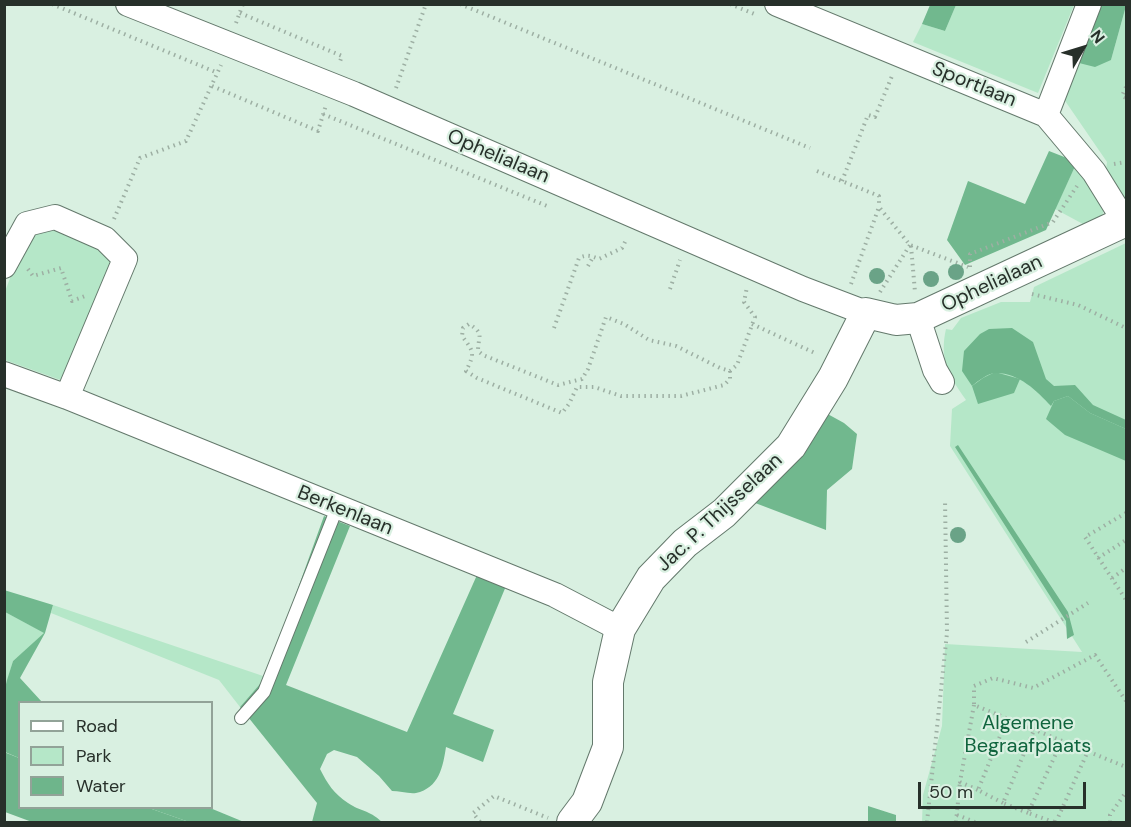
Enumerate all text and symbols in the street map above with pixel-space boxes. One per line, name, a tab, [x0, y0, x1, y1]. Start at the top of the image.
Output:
north arrow	[1053, 18, 1113, 78]
text: N	[1086, 26, 1109, 48]
street label: Sportlaan	[928, 57, 1020, 113]
street label: Ophelialaan	[443, 125, 553, 189]
street label: Ophelialaan	[938, 250, 1046, 318]
street label: Jac. P. Thijsselaan	[652, 449, 788, 577]
street label: Berkenlaan	[294, 481, 396, 541]
legend	[18, 701, 213, 809]
park label: Algemene Begraafplaats	[965, 712, 1091, 759]
text: Road	[76, 714, 118, 738]
text: Park	[76, 744, 112, 768]
scale bar	[921, 770, 1089, 808]
text: Water	[76, 774, 126, 798]
text: 50 m	[929, 780, 973, 804]

